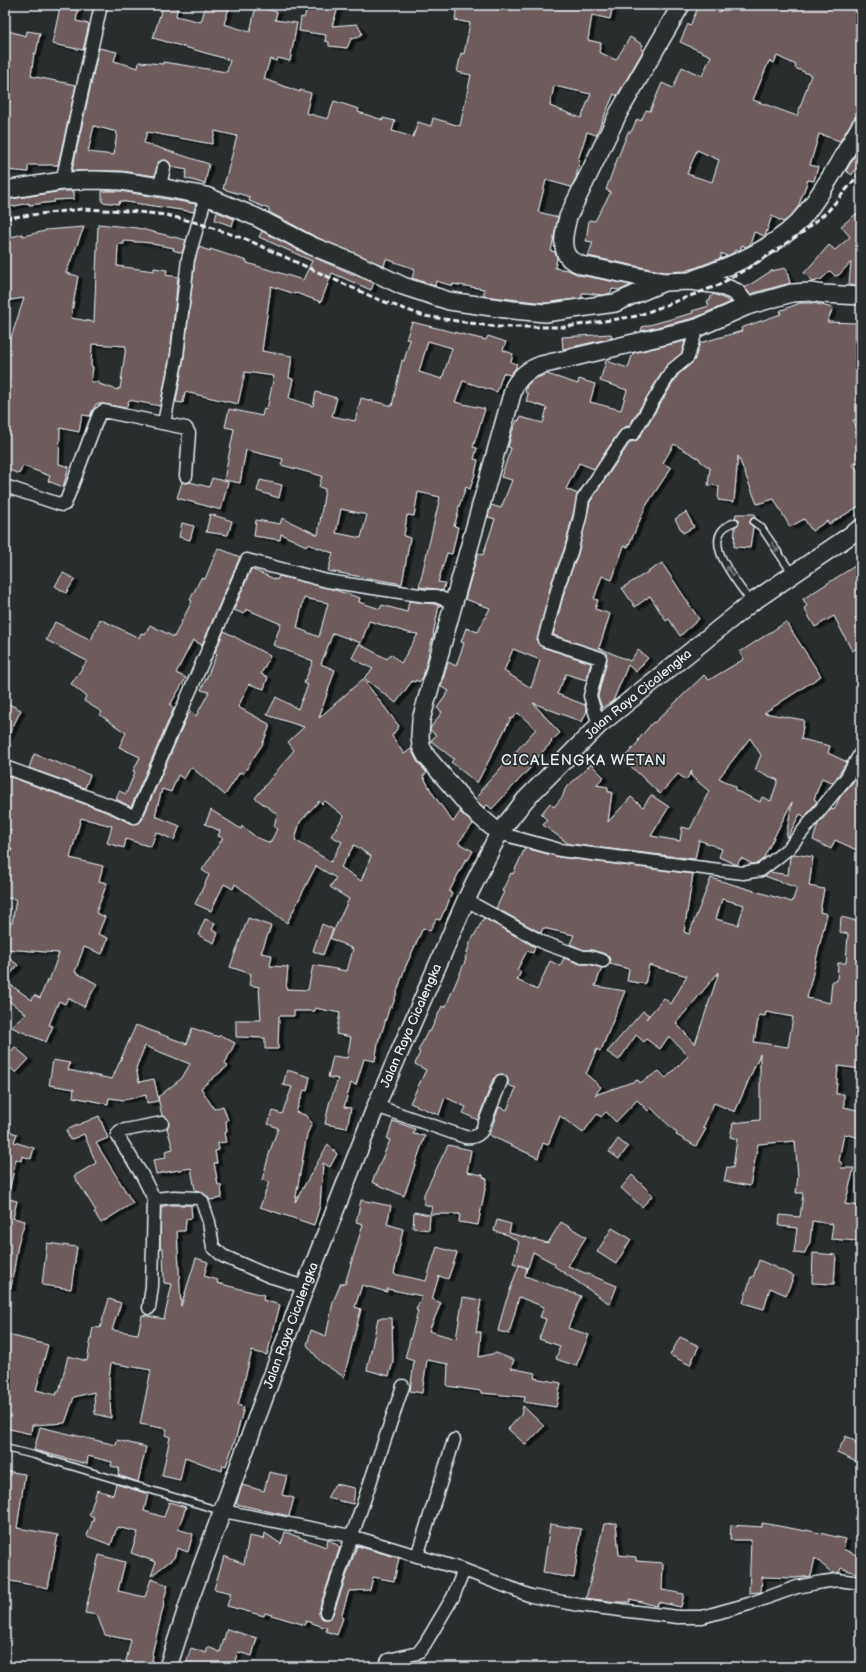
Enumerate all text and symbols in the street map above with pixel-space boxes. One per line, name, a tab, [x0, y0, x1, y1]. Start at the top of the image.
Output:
one-way arrow	[771, 541, 779, 552]
one-way arrow	[726, 565, 734, 576]
street label: Jalan Raya Cicalengka	[581, 646, 695, 743]
district label: CICALENGKA WETAN	[501, 751, 667, 770]
street label: Jalan Raya Cicalengka	[377, 961, 445, 1090]
street label: Jalan Raya Cicalengka	[260, 1260, 322, 1391]

